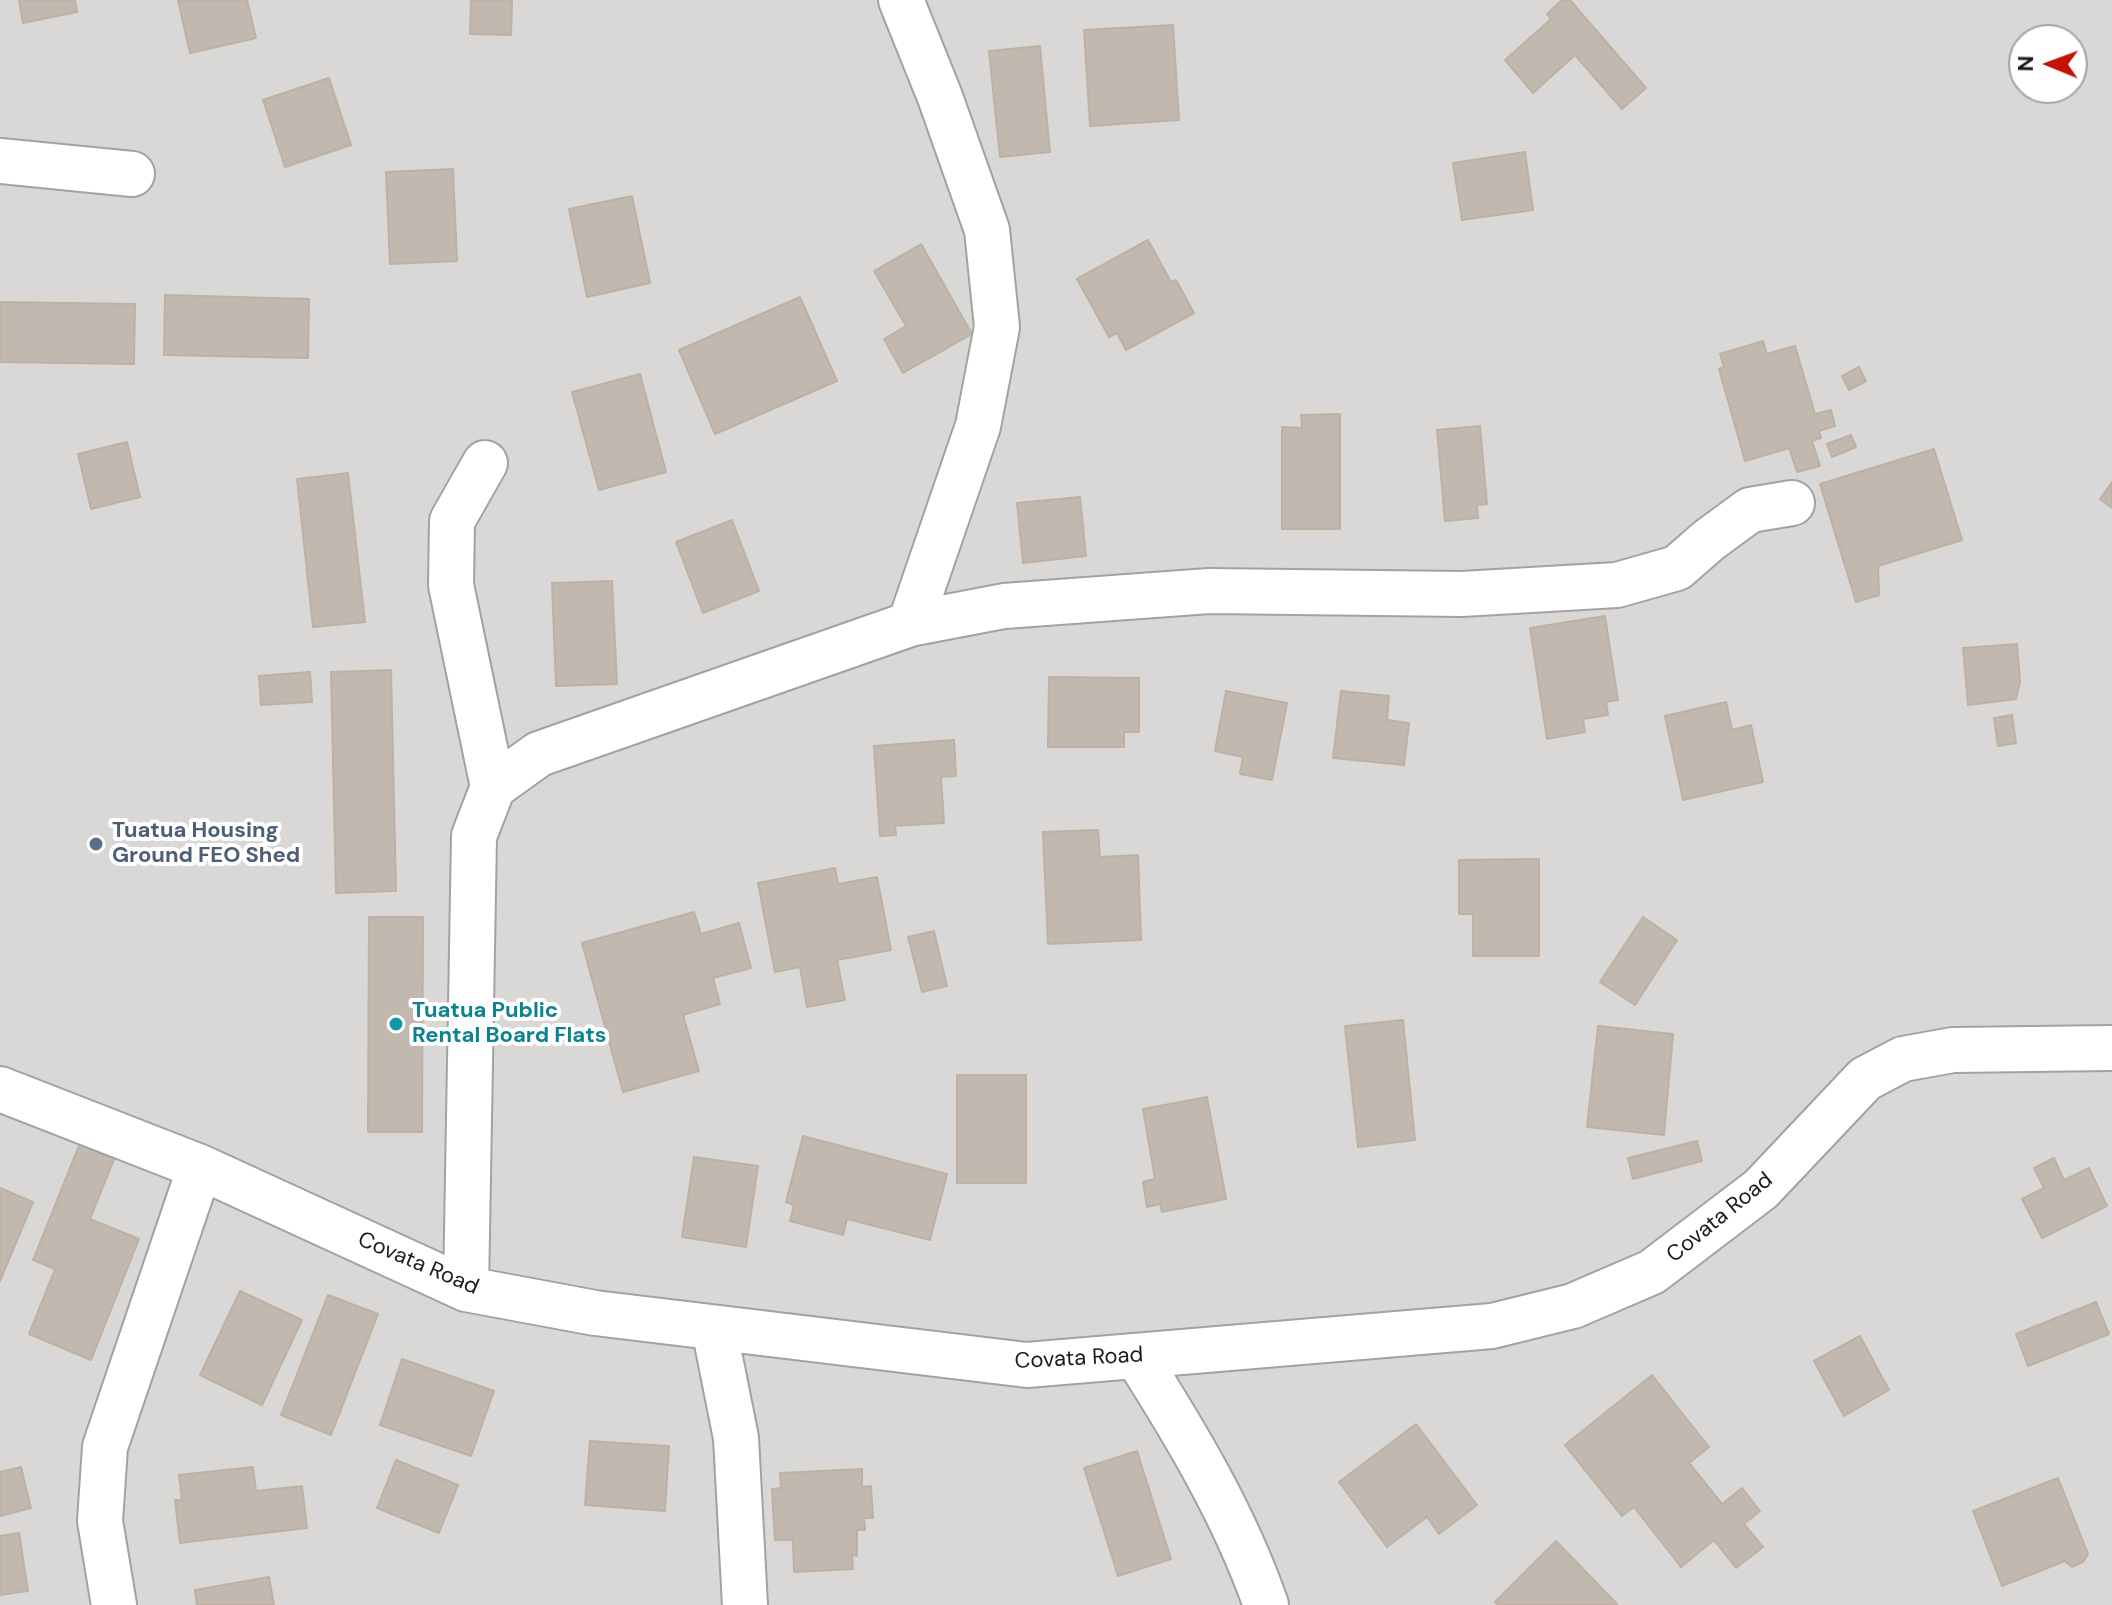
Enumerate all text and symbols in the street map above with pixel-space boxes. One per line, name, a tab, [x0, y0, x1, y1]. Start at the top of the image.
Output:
north arrow	[2008, 24, 2088, 104]
text: N	[2011, 55, 2040, 72]
place label: Tuatua Housing Ground FEO Shed	[112, 818, 300, 870]
marker: Tuatua Housing Ground FEO Shed	[87, 835, 105, 853]
place label: Tuatua Public Rental Board Flats	[412, 998, 606, 1050]
marker: Tuatua Public Rental Board Flats	[387, 1015, 405, 1033]
street label: Covata Road	[1662, 1167, 1778, 1269]
street label: Covata Road	[354, 1227, 482, 1301]
street label: Covata Road	[1014, 1342, 1144, 1376]

